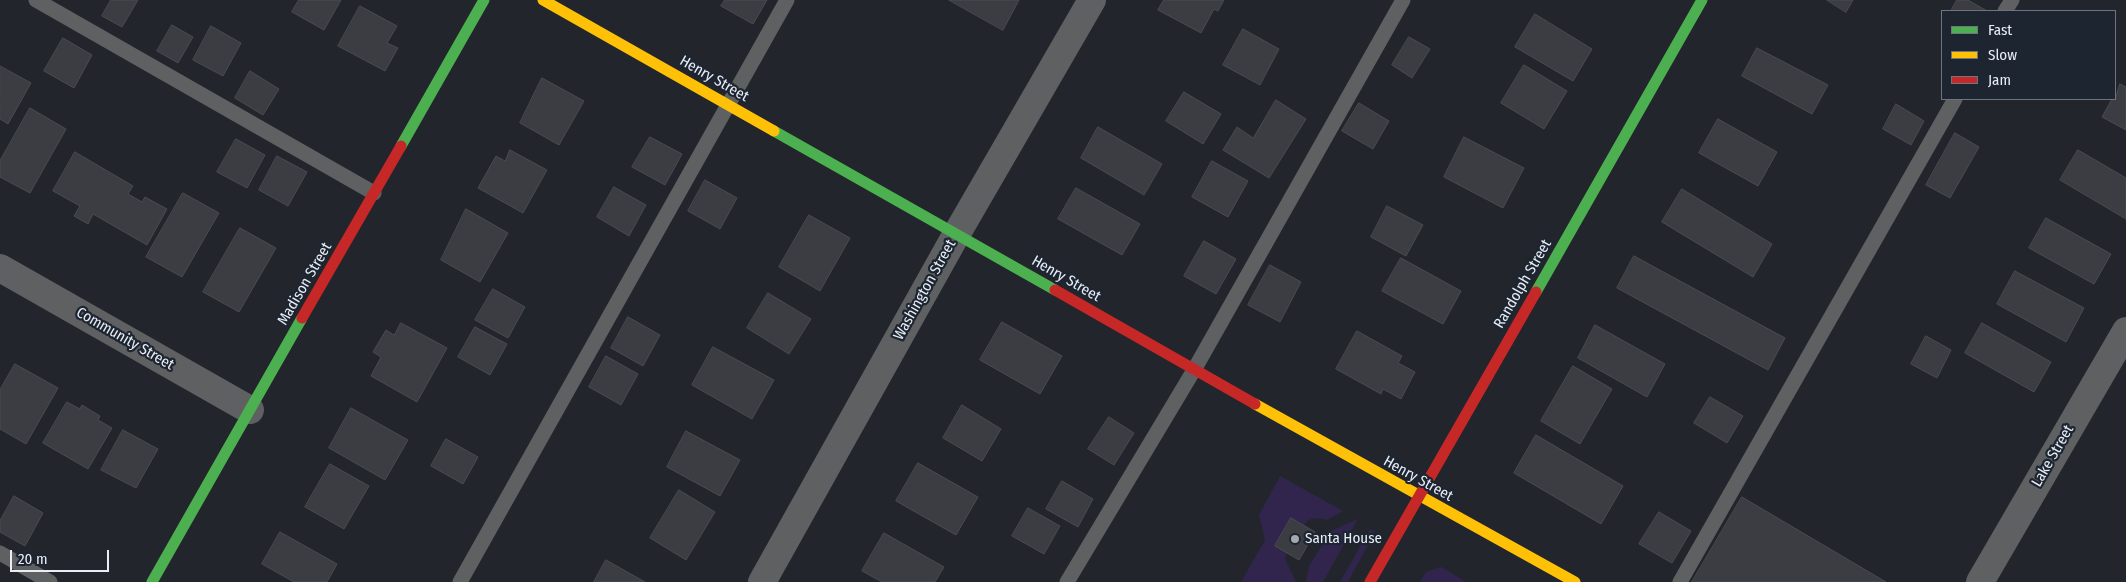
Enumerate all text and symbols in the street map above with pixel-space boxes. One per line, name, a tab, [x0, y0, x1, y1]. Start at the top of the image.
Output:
legend	[1941, 10, 2116, 100]
text: Fast	[1988, 21, 2012, 39]
text: Slow	[1988, 46, 2017, 64]
street label: Henry Street	[676, 52, 752, 106]
text: Jam	[1988, 71, 2011, 89]
street label: Randolph Street	[1490, 236, 1556, 332]
street label: Washington Street	[890, 237, 960, 343]
street label: Madison Street	[274, 239, 336, 329]
street label: Henry Street	[1028, 252, 1104, 306]
street label: Community Street	[73, 304, 177, 374]
street label: Lake Street	[2028, 422, 2078, 490]
street label: Henry Street	[1380, 453, 1456, 505]
place label: Santa House	[1305, 530, 1382, 548]
marker: Santa House	[1289, 533, 1301, 545]
scale bar	[12, 540, 111, 572]
text: 20 m	[18, 550, 48, 568]

